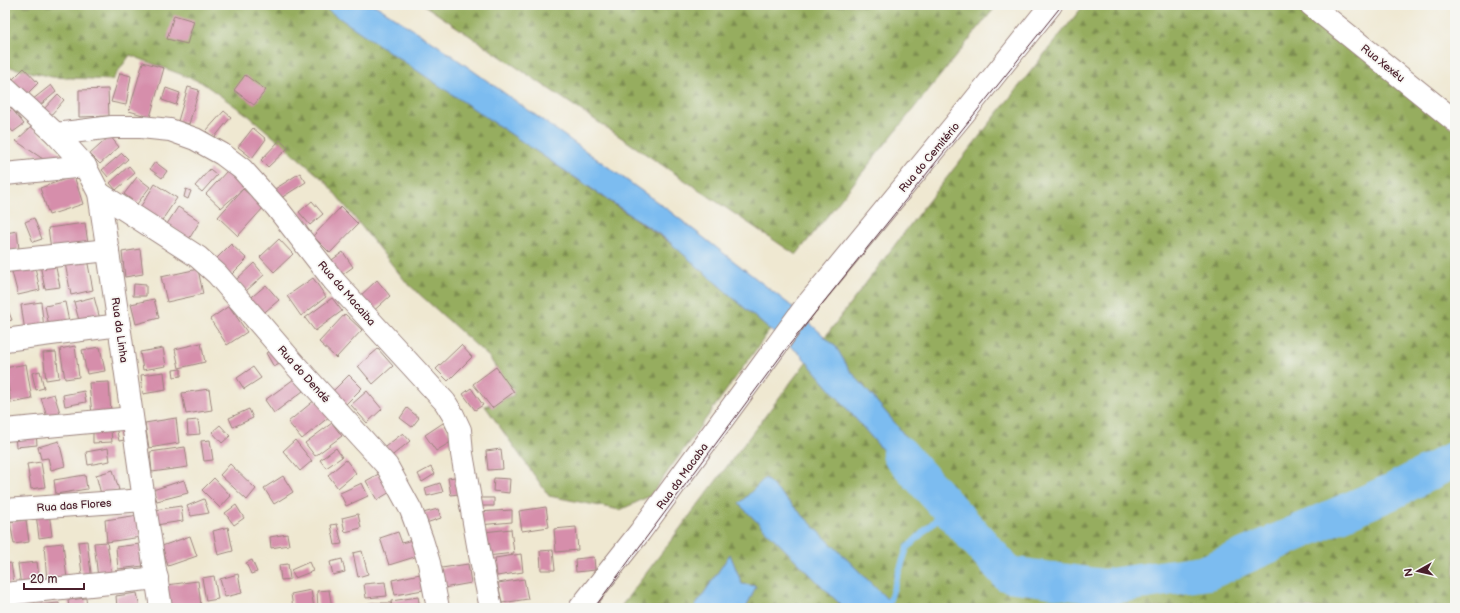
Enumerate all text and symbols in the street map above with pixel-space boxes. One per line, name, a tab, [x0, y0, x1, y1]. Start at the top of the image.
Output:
street label: Rua Xexéu	[1358, 42, 1407, 85]
street label: Rua do Cemitério	[896, 120, 962, 195]
street label: Rua da Macaiba	[315, 258, 378, 328]
street label: Rua da Linha	[108, 296, 131, 364]
street label: Rua do Dendé	[275, 343, 333, 406]
street label: Rua da Macaba	[654, 441, 711, 512]
street label: Rua das Flores	[36, 496, 112, 515]
north arrow	[1398, 551, 1438, 591]
scale bar	[24, 565, 84, 591]
text: N	[1402, 567, 1416, 577]
text: 20 m	[30, 572, 57, 587]

